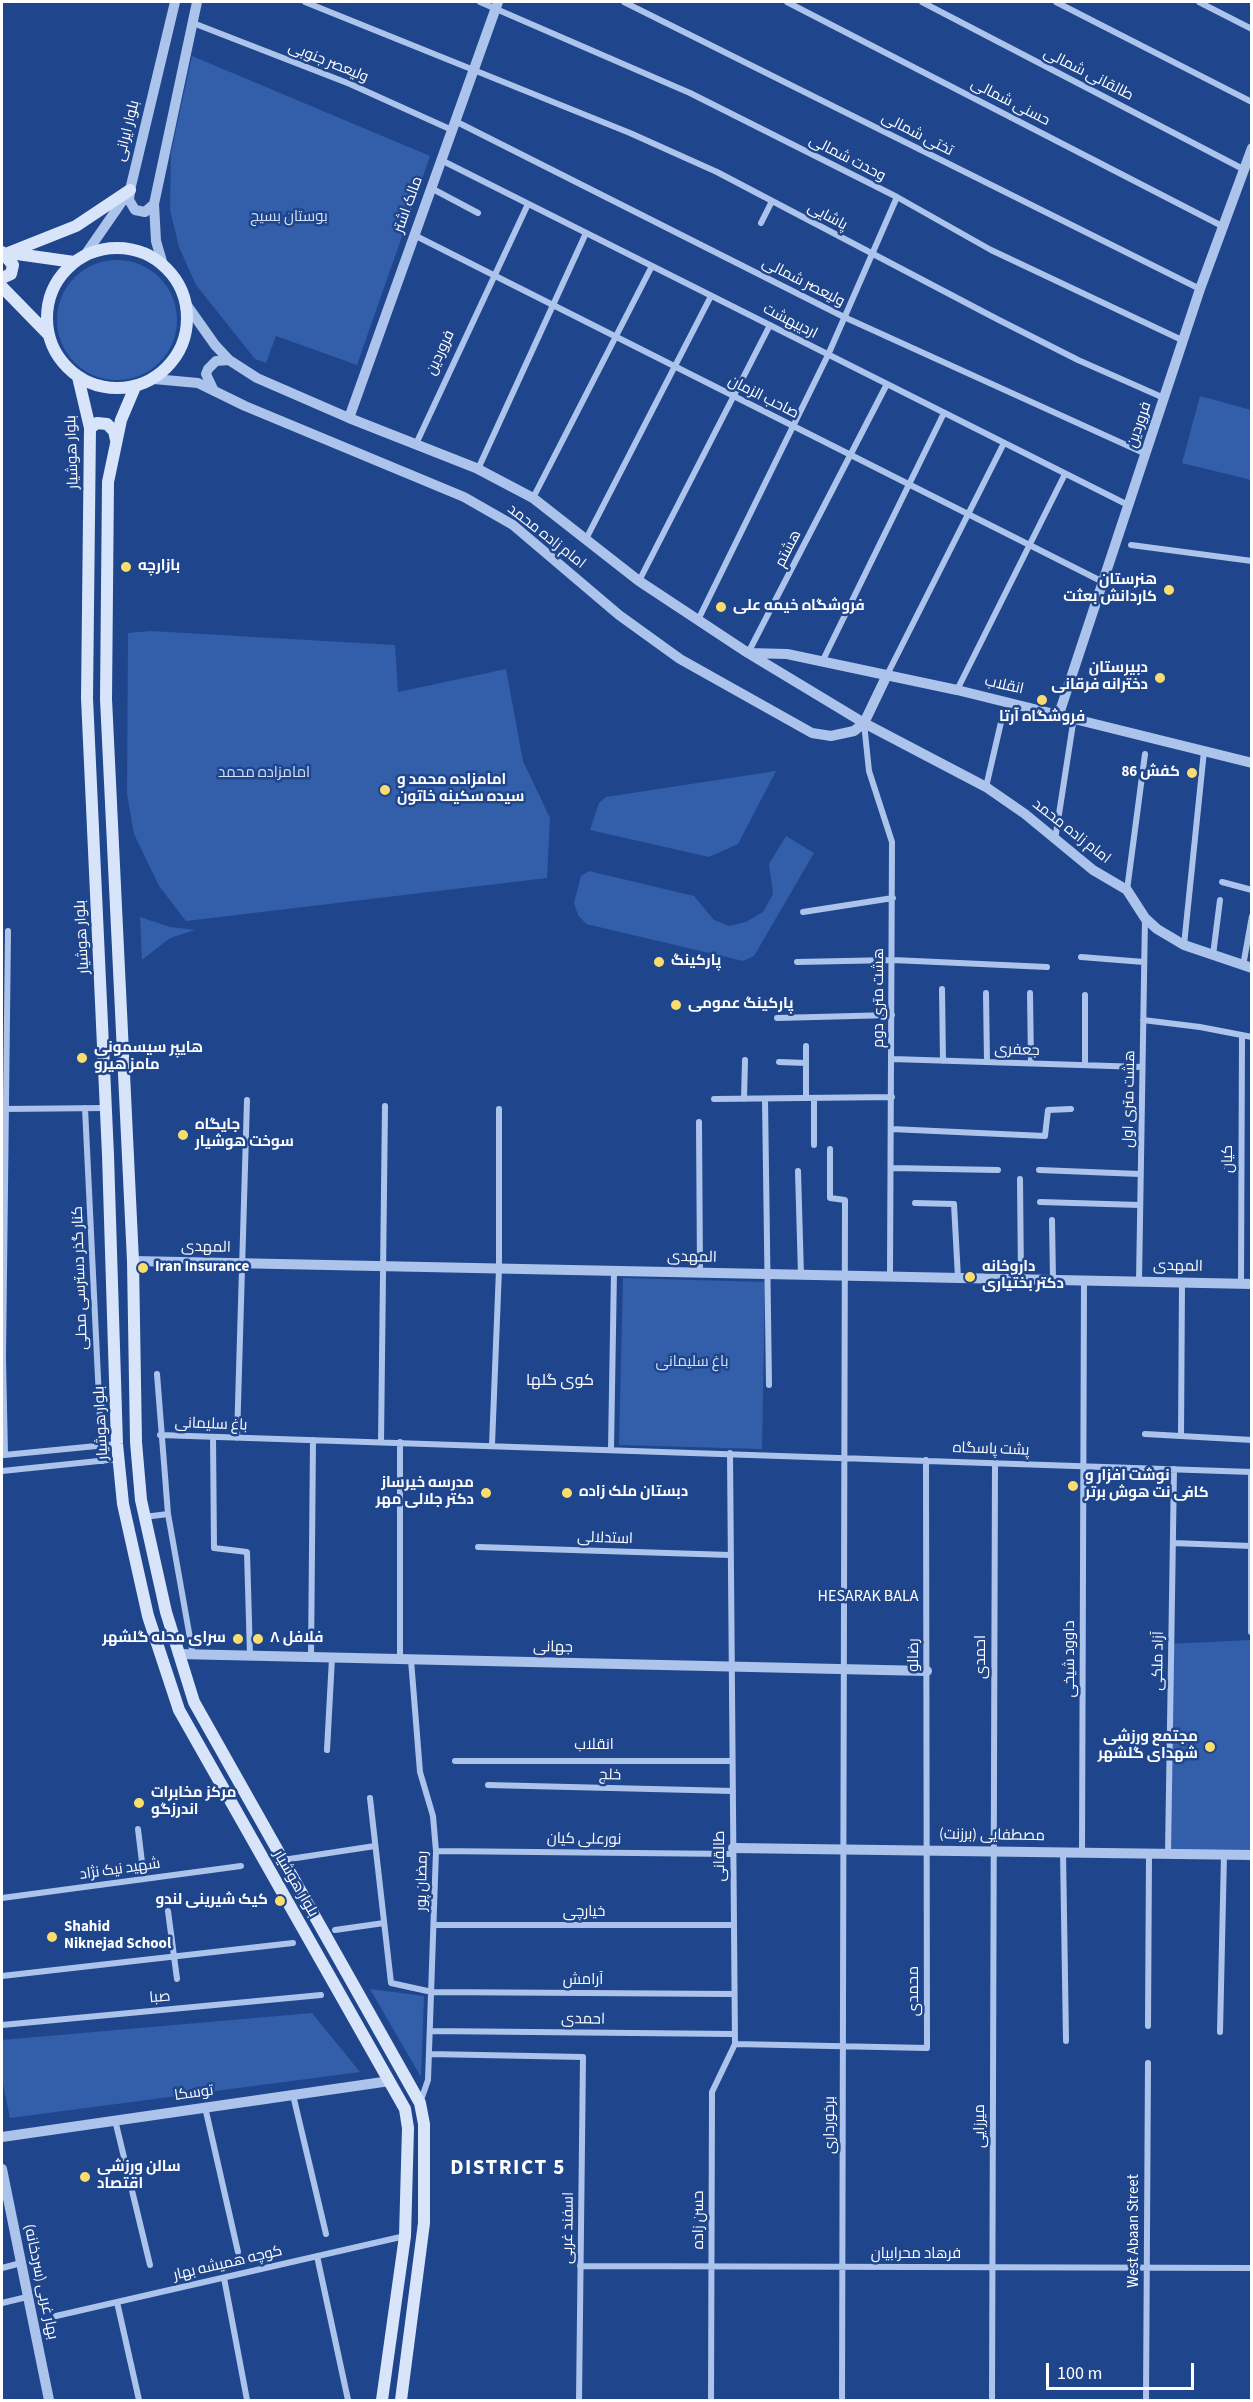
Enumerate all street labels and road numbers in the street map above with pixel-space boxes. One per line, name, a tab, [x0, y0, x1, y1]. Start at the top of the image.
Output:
street label: ولیعصر جنوبی	[285, 39, 371, 87]
street label: طالقانی شمالی	[1040, 45, 1136, 105]
street label: حسنی شمالی	[967, 75, 1053, 131]
street label: بلوار ایرانی	[112, 99, 144, 163]
street label: تختی شمالی	[878, 109, 956, 161]
street label: وحدت شمالی	[806, 132, 888, 186]
street label: مالک اشتر	[390, 174, 428, 236]
street label: پاشایی	[804, 199, 850, 235]
street label: ولیعصر شمالی	[759, 254, 847, 312]
street label: اردیبهشت	[760, 301, 820, 343]
street label: فروردین	[423, 328, 459, 378]
street label: صاحب الزمان	[725, 373, 801, 423]
street label: فروردین	[1124, 400, 1156, 450]
street label: بلوار هوشیار	[63, 415, 83, 489]
street label: امام زاده محمد	[503, 501, 589, 573]
street label: هشتم	[772, 527, 806, 571]
street label: انقلاب	[983, 673, 1025, 699]
street label: امام زاده محمد	[1028, 796, 1114, 868]
street label: بلوار هوشیار	[72, 900, 94, 974]
street label: هشت متری دوم	[871, 948, 889, 1048]
street label: جعفری	[994, 1041, 1040, 1061]
street label: هشت متری اول	[1120, 1050, 1140, 1148]
street label: کیان	[1220, 1145, 1238, 1173]
street label: کنار گذر دسترسی محلی	[69, 1206, 93, 1350]
street label: المهدی	[181, 1239, 231, 1257]
street label: المهدی	[667, 1249, 717, 1267]
street label: المهدی	[1153, 1258, 1203, 1276]
street label: بلوار هوشیار	[91, 1386, 113, 1460]
street label: باغ سلیمانی	[174, 1415, 248, 1435]
street label: پشت پاسگاه	[952, 1440, 1030, 1460]
street label: استدلالی	[577, 1529, 633, 1549]
street label: داوود شیخی	[1062, 1621, 1080, 1697]
street label: آزاد ملکی	[1149, 1631, 1169, 1691]
street label: احمدی	[973, 1635, 991, 1679]
street label: رضالو	[906, 1638, 924, 1672]
street label: جهانی	[533, 1639, 573, 1657]
street label: انقلاب	[574, 1737, 614, 1755]
street label: خلج	[599, 1767, 621, 1785]
street label: مصطفایی (برزنت)	[939, 1826, 1045, 1846]
street label: نورعلی کیان	[547, 1830, 621, 1850]
street label: طالقانی	[712, 1831, 730, 1881]
street label: بلوار هوشیار	[269, 1847, 321, 1921]
street label: رمضان پور	[413, 1851, 433, 1911]
street label: شهید نیک نژاد	[79, 1855, 161, 1885]
street label: خیارچی	[563, 1904, 605, 1922]
street label: محمدی	[906, 1966, 924, 2016]
street label: آرامش	[563, 1972, 603, 1990]
street label: صبا	[149, 1988, 171, 2008]
street label: احمدی	[561, 2011, 605, 2029]
street label: توسکا	[173, 2082, 215, 2106]
street label: برخورداری	[822, 2096, 840, 2154]
street label: میرزایی	[972, 2104, 990, 2148]
street label: West Abaan Street	[1126, 2174, 1144, 2288]
street label: حسن زاده	[691, 2191, 709, 2249]
street label: اسفند غربی	[559, 2192, 579, 2264]
street label: بهار غربی (سردخانه)	[19, 2223, 61, 2341]
street label: کوچه همیشه بهار	[172, 2243, 284, 2285]
street label: فرهاد محرابیان	[871, 2246, 961, 2264]

